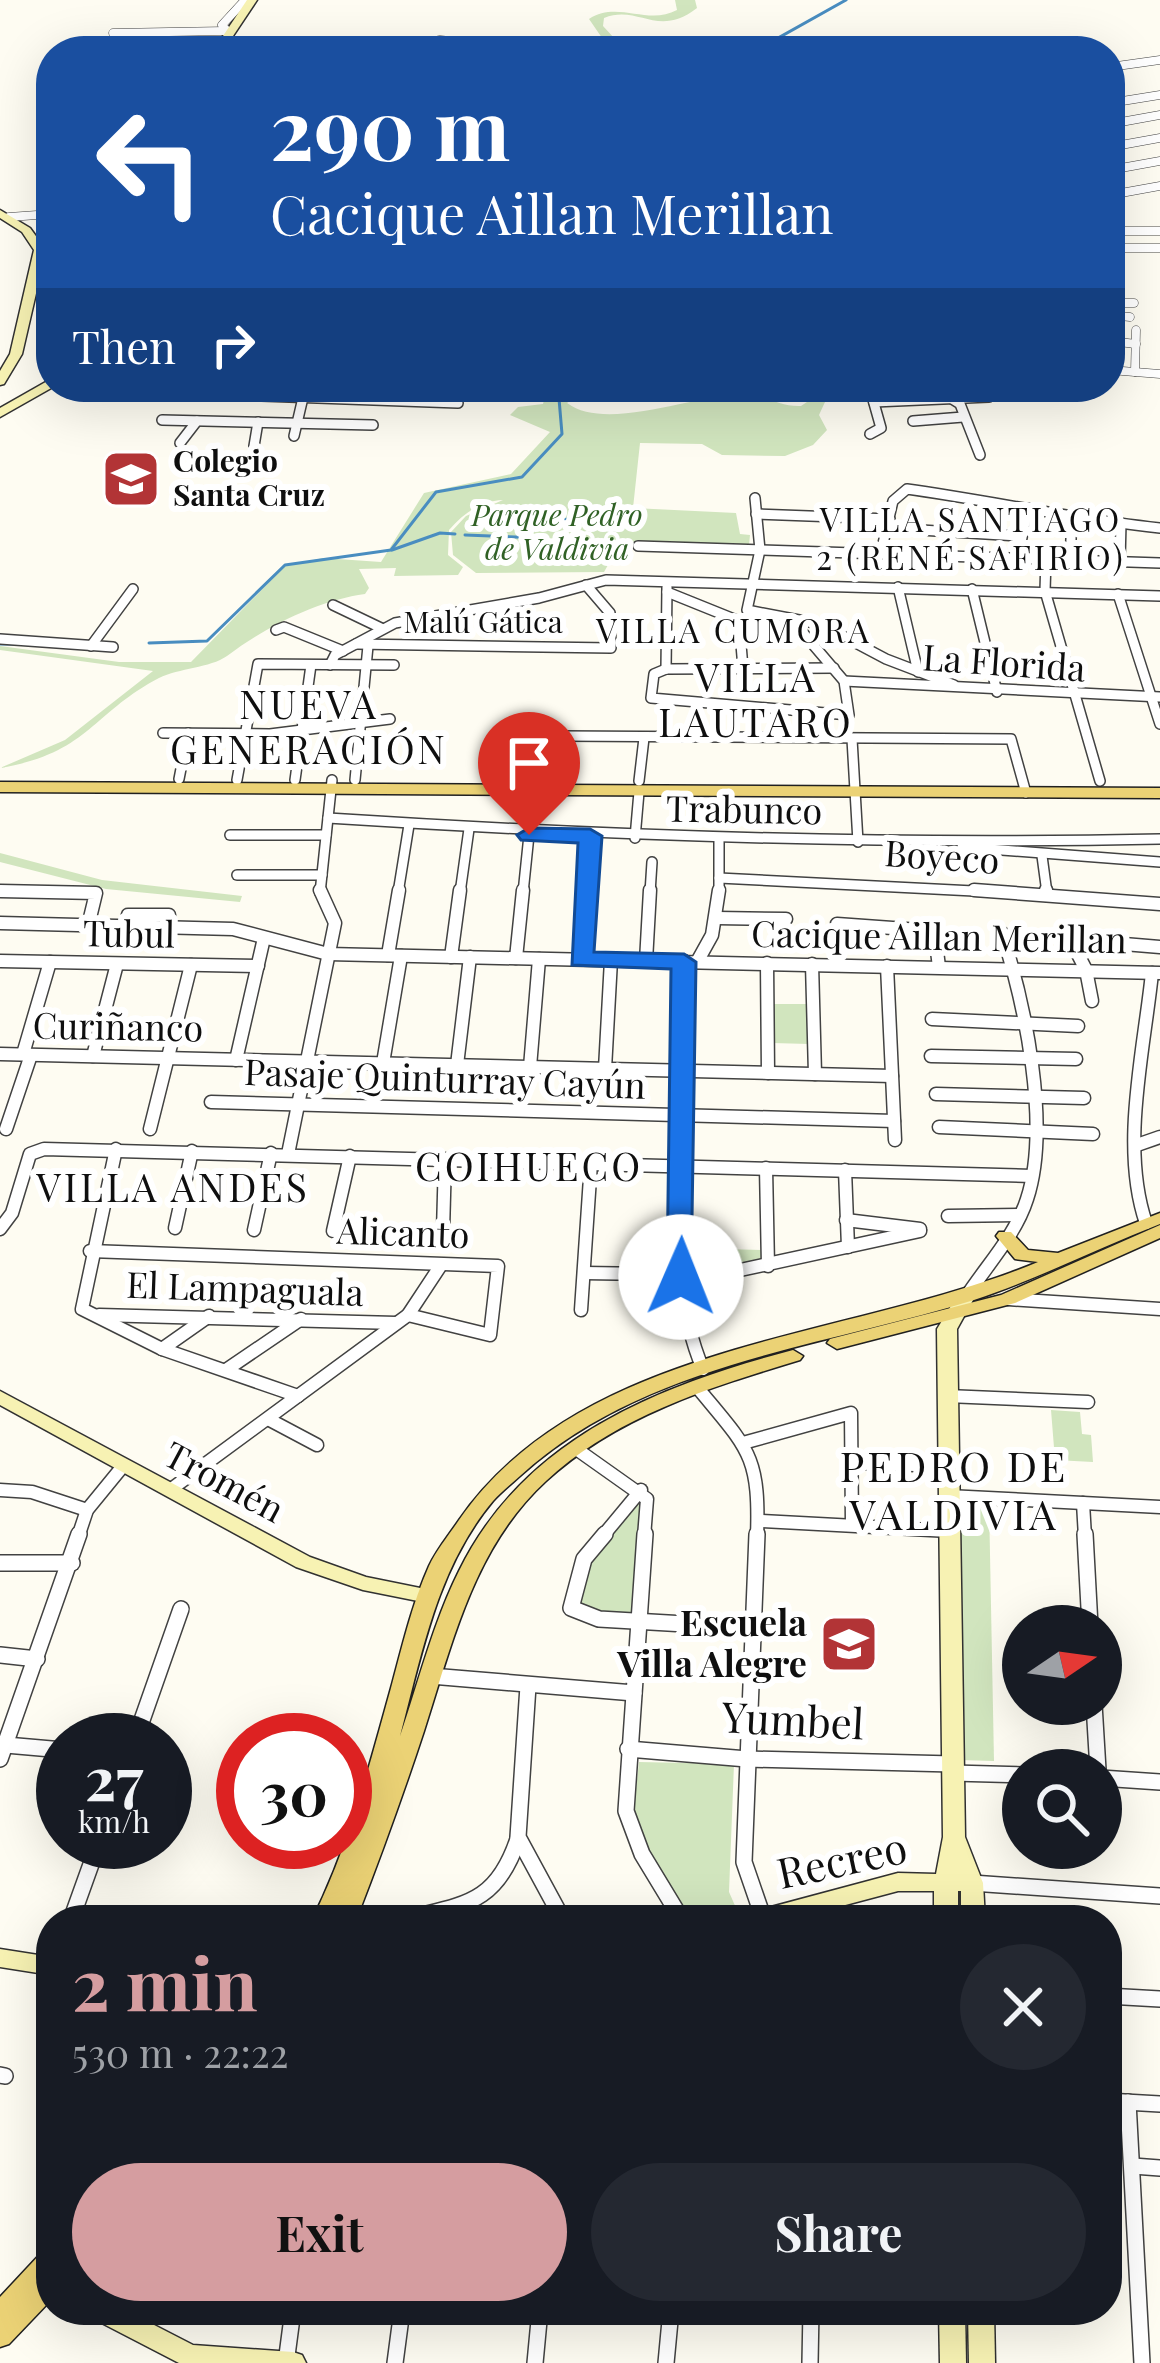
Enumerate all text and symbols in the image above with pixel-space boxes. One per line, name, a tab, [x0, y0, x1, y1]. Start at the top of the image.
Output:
text: 290 m	[270, 70, 510, 182]
icon: left	[72, 84, 228, 240]
text: Cacique Aillan Merillan	[270, 177, 833, 249]
icon: right	[200, 312, 266, 378]
text: Then	[72, 315, 176, 375]
place label: Colegio Santa Cruz	[173, 440, 325, 514]
school or university icon: Colegio Santa Cruz	[100, 448, 162, 510]
park label: Parque Pedro de Valdivia	[470, 494, 643, 568]
district label: VILLA SANTIAGO 2 (RENÉ SAFIRIO)	[816, 496, 1126, 578]
street label: Malú Gática	[403, 601, 563, 641]
district label: VILLA CUMORA	[595, 607, 872, 651]
street label: La Florida	[921, 631, 1087, 691]
district label: VILLA LAUTARO	[658, 650, 854, 747]
district label: NUEVA GENERACIÓN	[170, 677, 448, 774]
pin	[478, 712, 580, 835]
icon: arrive	[496, 730, 562, 796]
street label: Trabunco	[666, 783, 823, 833]
street label: Boyeco	[883, 827, 1001, 883]
street label: Tubul	[83, 907, 176, 957]
street label: Cacique Aillan Merillan	[751, 908, 1127, 962]
street label: Curiñanco	[32, 1000, 204, 1050]
street label: Pasaje Quinturray Cayún	[243, 1046, 647, 1108]
district label: COIHUECO	[415, 1139, 643, 1191]
district label: VILLA ANDES	[35, 1160, 310, 1212]
street label: Alicanto	[335, 1205, 470, 1257]
position arrow	[618, 1214, 744, 1340]
street label: El Lampaguala	[126, 1259, 364, 1315]
street label: Tromén	[157, 1429, 293, 1532]
district label: PEDRO DE VALDIVIA	[840, 1437, 1068, 1541]
place label: Escuela Villa Alegre	[616, 1597, 807, 1686]
north arrow	[1002, 1605, 1122, 1725]
map controls	[1002, 1605, 1122, 1869]
school or university icon: Escuela Villa Alegre	[818, 1613, 880, 1675]
street label: Yumbel	[720, 1687, 866, 1751]
speed limit sign: 30	[216, 1713, 372, 1869]
text: 27	[85, 1736, 143, 1816]
button: search	[1002, 1749, 1122, 1869]
text: km/h	[78, 1801, 150, 1841]
street label: Recreo	[772, 1818, 911, 1900]
text: 2 min	[72, 1933, 258, 2029]
button: close	[960, 1944, 1086, 2070]
text: 530 m · 22:22	[72, 2026, 288, 2078]
button: Exit	[72, 2163, 567, 2301]
button: Share	[591, 2163, 1086, 2301]

